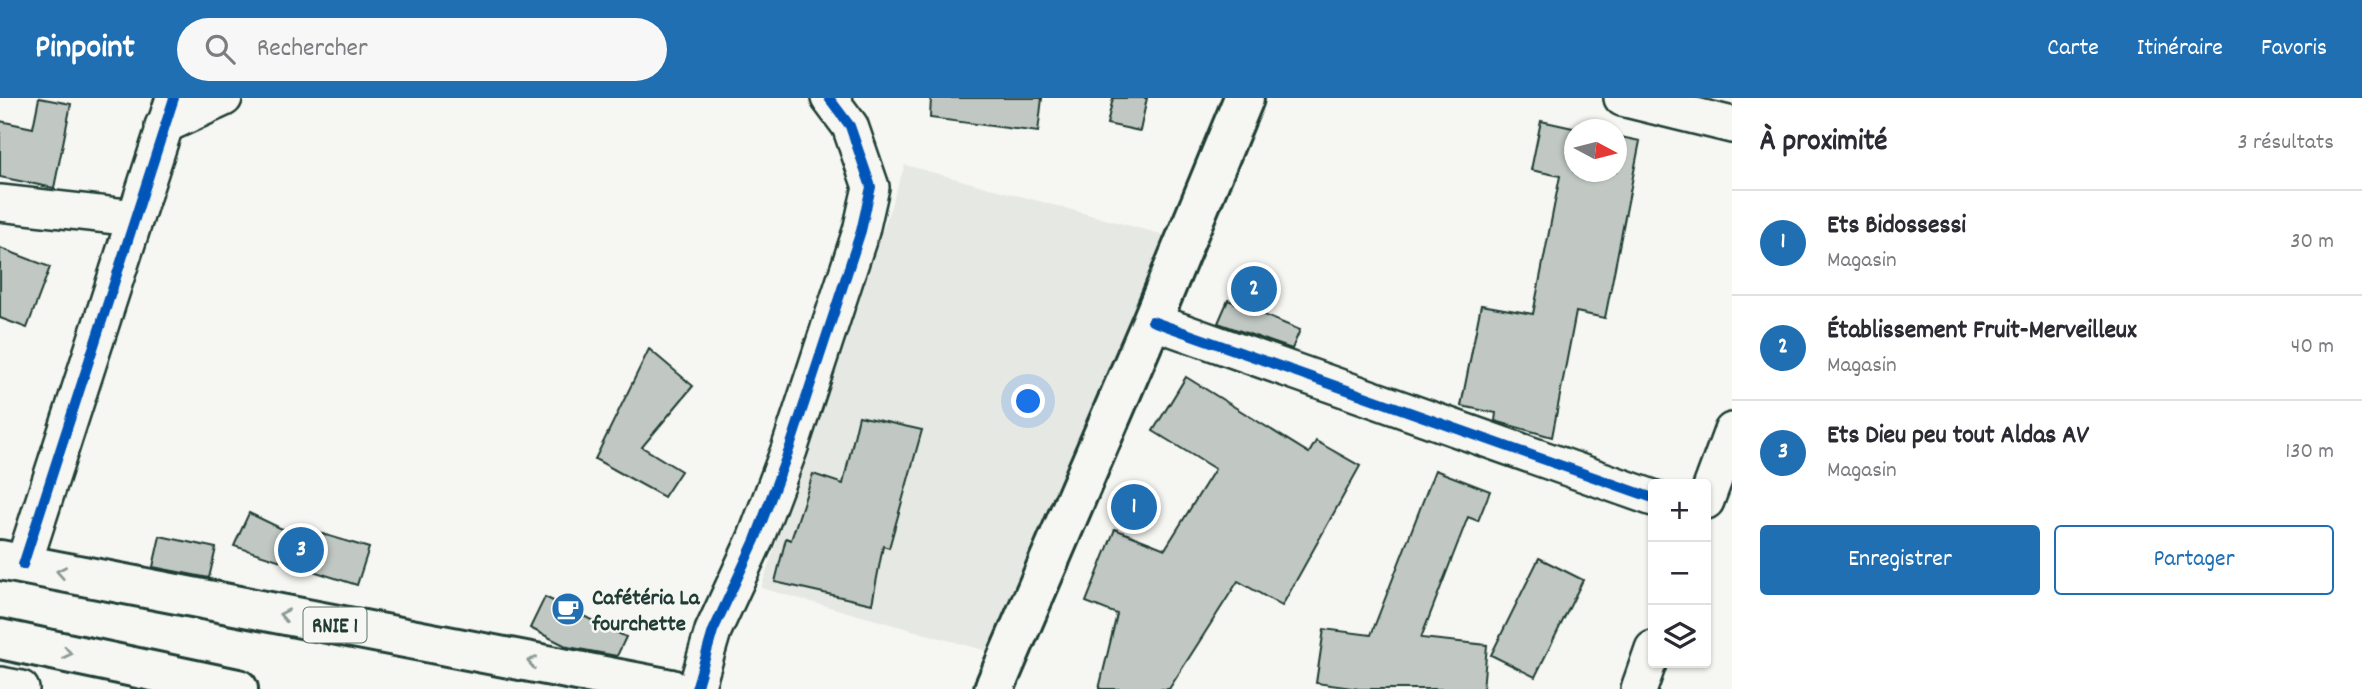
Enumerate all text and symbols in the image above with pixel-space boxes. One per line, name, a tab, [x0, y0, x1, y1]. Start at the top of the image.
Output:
search box	[177, 18, 667, 81]
text: Pinpoint	[35, 26, 135, 73]
icon: search	[201, 30, 239, 68]
text: Rechercher	[257, 31, 368, 68]
text: Carte	[2047, 32, 2099, 66]
text: Itinéraire	[2137, 32, 2223, 66]
text: Favoris	[2261, 32, 2327, 66]
north arrow	[1564, 119, 1627, 182]
text: À proximité	[1760, 122, 1887, 165]
text: 3 résultats	[2238, 127, 2334, 160]
text: Ets Bidossessi	[1827, 208, 1966, 245]
text: 1	[1780, 226, 1786, 259]
text: 30 m	[2290, 226, 2334, 259]
text: Magasin	[1827, 245, 1897, 278]
pin: 2	[1231, 263, 1277, 315]
text: Établissement Fruit-Merveilleux	[1827, 313, 2137, 350]
text: 2	[1778, 331, 1788, 364]
text: 40 m	[2291, 331, 2334, 364]
text: Magasin	[1827, 350, 1897, 383]
your location	[1011, 384, 1045, 418]
text: Ets Dieu peu tout Aldas AV	[1827, 418, 2089, 455]
text: 3	[1778, 436, 1788, 469]
text: 130 m	[2285, 436, 2334, 469]
text: Magasin	[1827, 455, 1897, 488]
map controls	[1648, 479, 1711, 668]
button: +	[1648, 479, 1711, 542]
pin: 1	[1111, 481, 1157, 533]
pin: 3	[278, 524, 324, 576]
button: Enregistrer	[1760, 525, 2040, 595]
button: Partager	[2054, 525, 2334, 595]
button: −	[1648, 542, 1711, 605]
one-way arrow	[55, 565, 67, 580]
place label: Cafétéria La fourchette	[591, 583, 701, 642]
cafe icon: Cafétéria La fourchette	[549, 590, 587, 628]
button: layers	[1648, 605, 1711, 668]
one-way arrow	[278, 608, 290, 623]
road number: RNIE 1	[304, 608, 366, 642]
one-way arrow	[61, 645, 73, 660]
one-way arrow	[526, 656, 538, 671]

